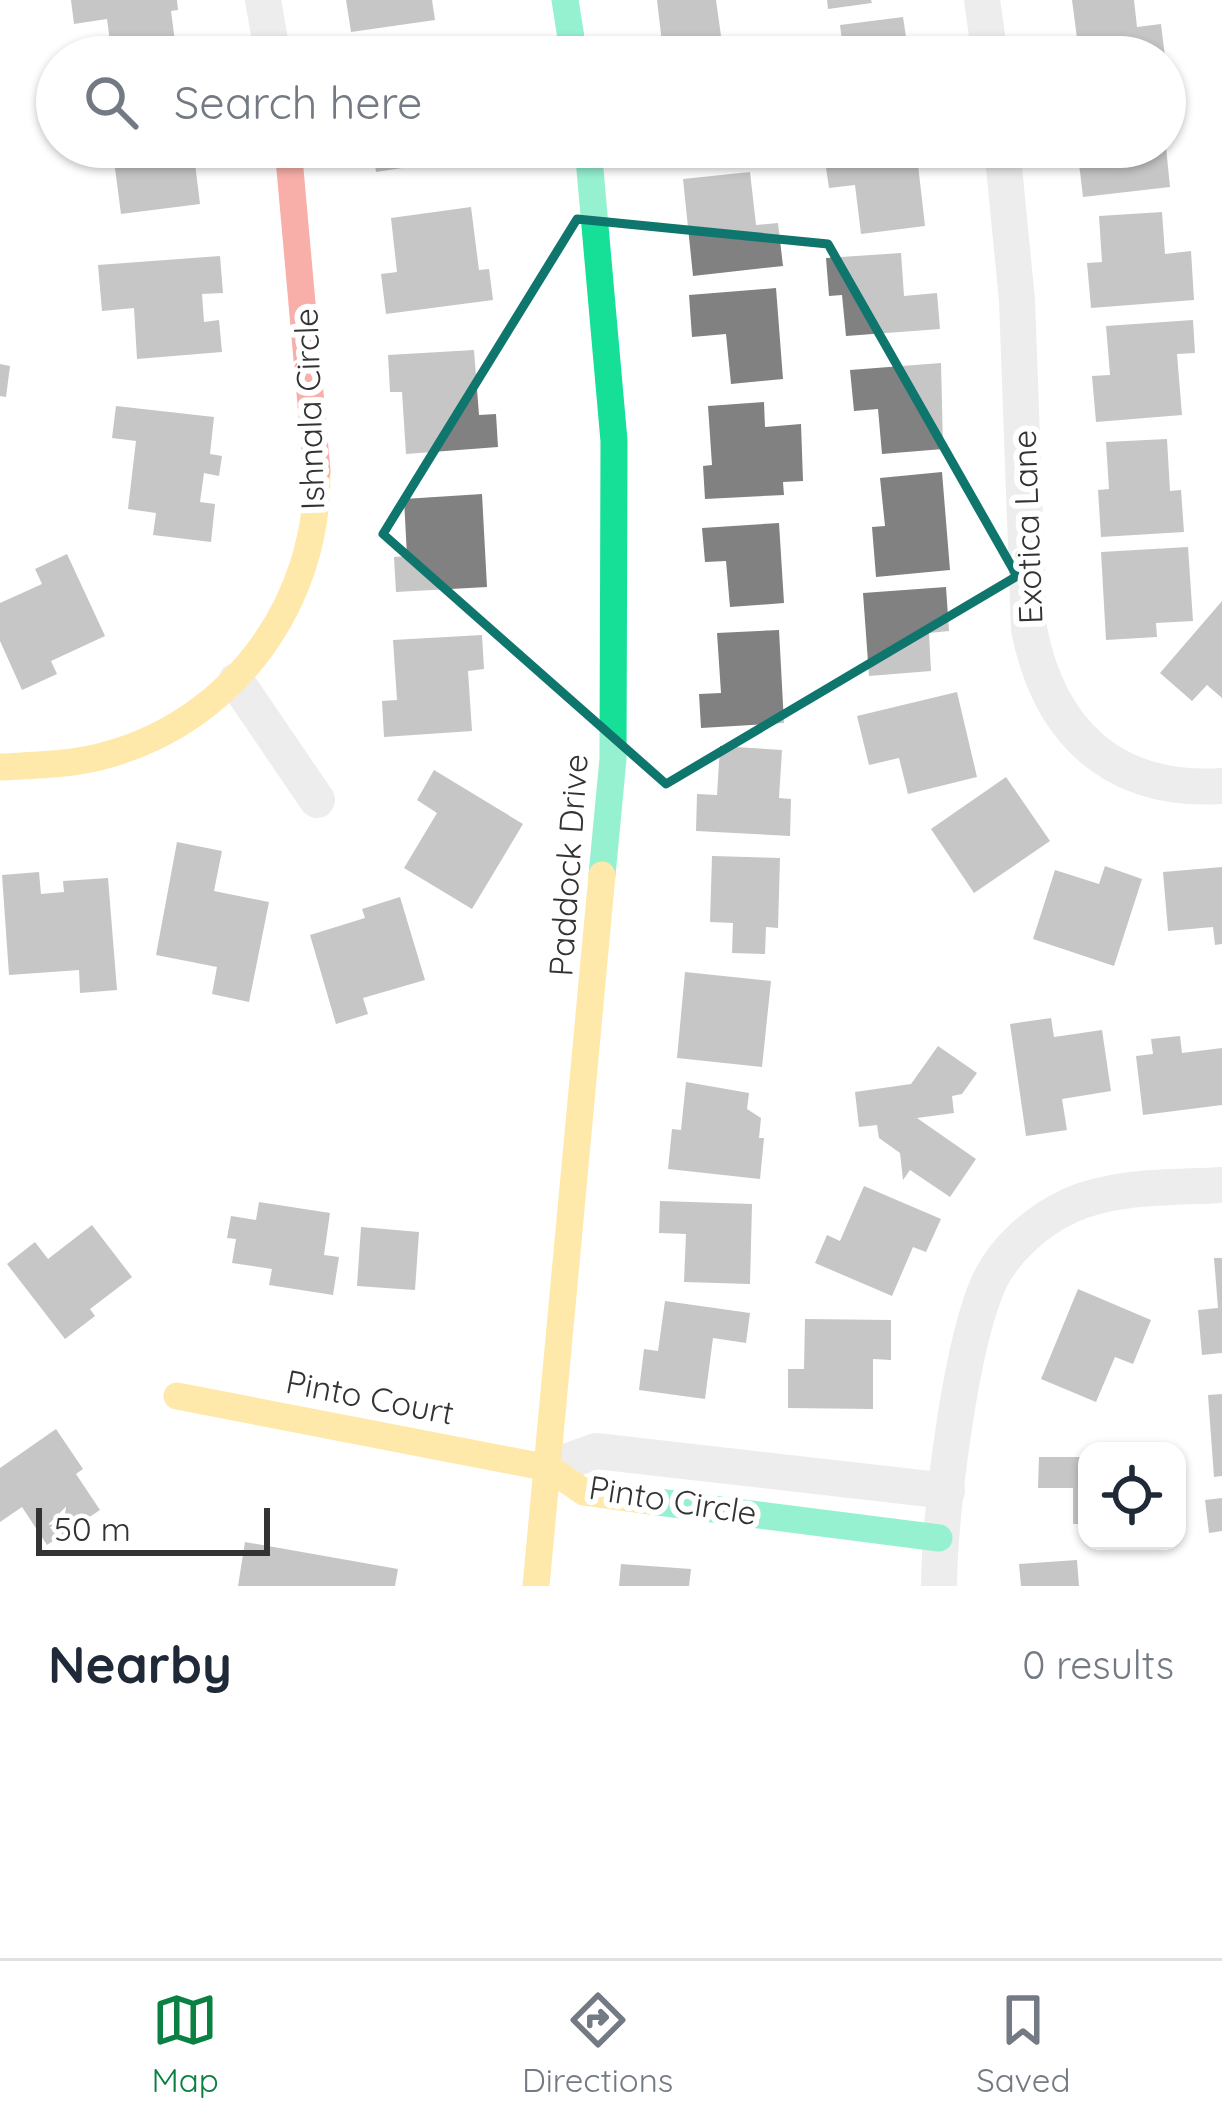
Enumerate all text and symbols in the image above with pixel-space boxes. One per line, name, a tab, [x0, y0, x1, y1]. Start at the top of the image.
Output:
search box	[36, 36, 1186, 168]
icon: search	[78, 69, 144, 135]
text: Search here	[174, 74, 422, 130]
street label: Ishnala Circle	[284, 307, 333, 511]
street label: Exotica Lane	[1003, 429, 1050, 625]
street label: Paddock Drive	[539, 752, 596, 977]
street label: Pinto Court	[283, 1360, 457, 1433]
map controls	[1078, 1442, 1186, 1550]
button: locate	[1078, 1442, 1186, 1550]
street label: Pinto Circle	[586, 1466, 760, 1533]
scale bar	[36, 1502, 270, 1555]
text: 50 m	[54, 1508, 131, 1549]
text: Nearby	[48, 1632, 232, 1696]
text: 0 results	[1022, 1640, 1174, 1689]
tab: Map	[152, 1987, 219, 2100]
tab: Directions	[522, 1987, 673, 2100]
tab: Saved	[976, 1987, 1070, 2100]

